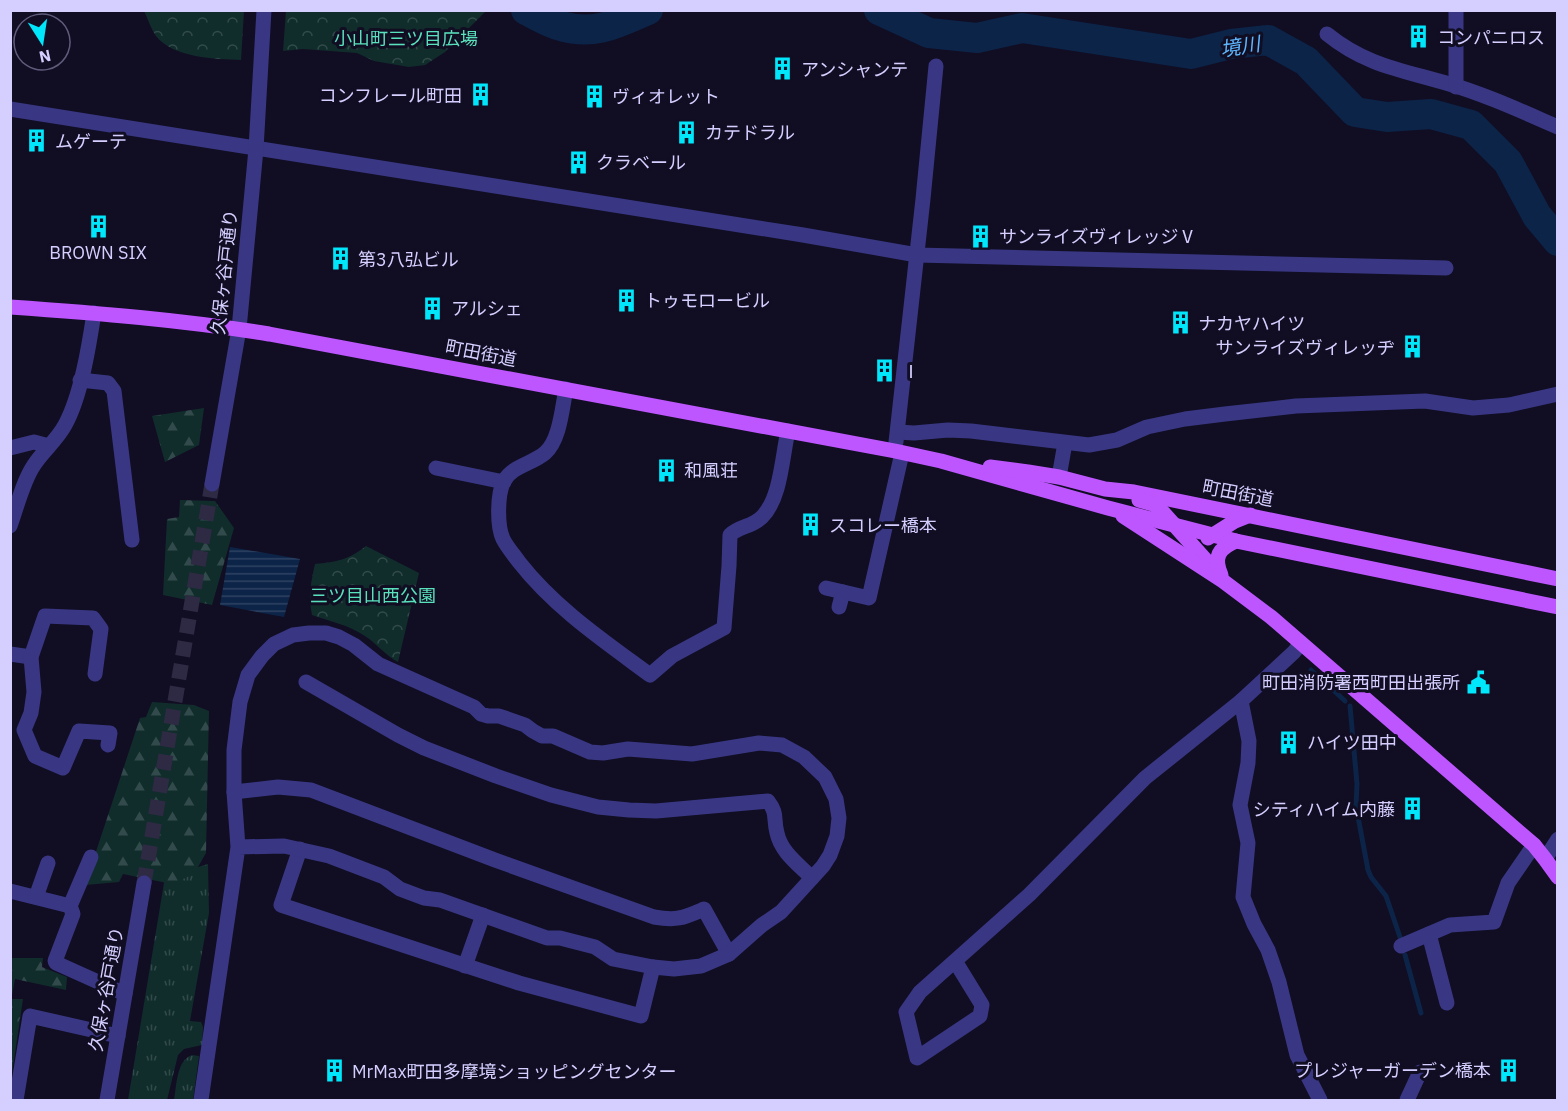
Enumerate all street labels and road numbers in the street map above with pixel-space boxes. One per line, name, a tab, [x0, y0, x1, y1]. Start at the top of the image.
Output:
street label: 久保ヶ谷戸通り	[206, 208, 242, 336]
street label: 町田街道	[443, 335, 519, 371]
street label: 町田街道	[1200, 475, 1276, 511]
street label: 久保ヶ谷戸通り	[84, 925, 128, 1053]

